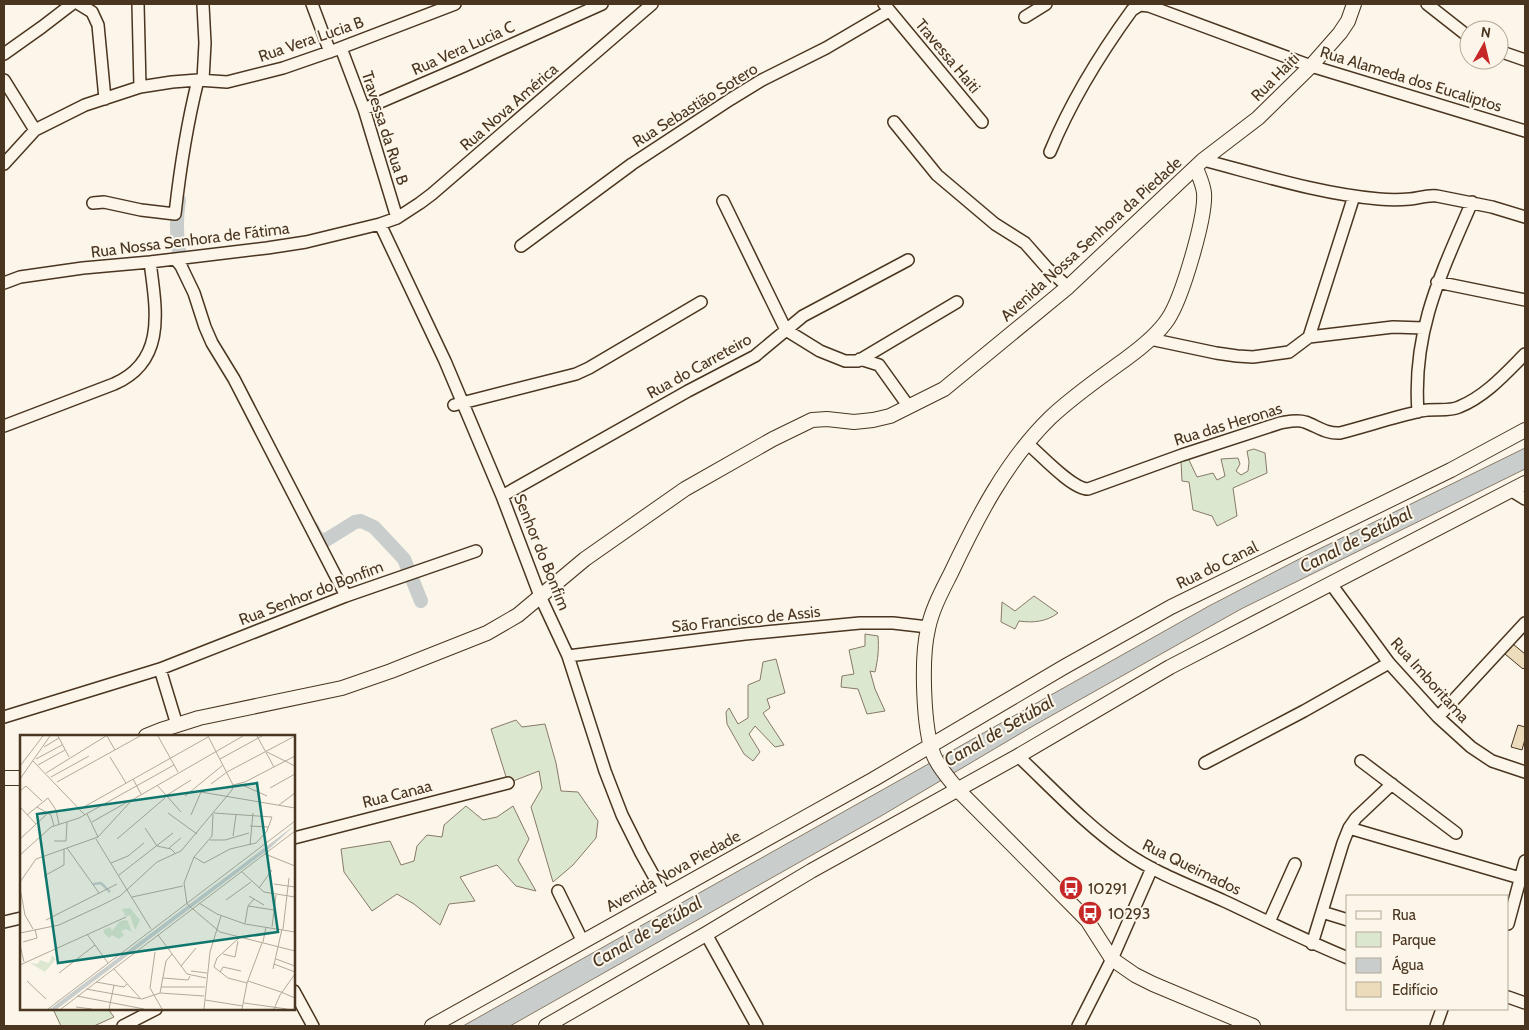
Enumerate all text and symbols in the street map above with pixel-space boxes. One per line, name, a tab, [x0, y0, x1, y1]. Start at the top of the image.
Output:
street label: Rua Vera Lucia B	[256, 12, 367, 66]
street label: Travessa Haiti	[912, 15, 984, 97]
street label: Rua Vera Lucia C	[409, 17, 517, 79]
north arrow	[1459, 20, 1509, 70]
text: N	[1480, 23, 1492, 42]
street label: Rua Alameda dos Eucaliptos	[1318, 42, 1505, 116]
street label: Rua Haiti	[1247, 49, 1303, 105]
street label: Rua Nova América	[456, 59, 562, 155]
street label: Rua Sebastião Sotero	[629, 59, 761, 151]
street label: Travessa da Rua B	[358, 69, 413, 188]
street label: Avenida Nossa Senhora da Piedade	[997, 153, 1185, 325]
street label: Rua Nossa Senhora de Fátima	[90, 218, 291, 262]
street label: Rua do Carreteiro	[643, 329, 755, 403]
street label: Rua das Heronas	[1172, 398, 1285, 449]
street label: Senhor do Bonfim	[510, 491, 574, 613]
water label: Canal de Setúbal	[1296, 502, 1417, 578]
street label: Rua do Canal	[1173, 537, 1261, 593]
street label: Rua Senhor do Bonfim	[236, 557, 386, 629]
street label: São Francisco de Assis	[671, 602, 822, 636]
street label: Rua Imboritama	[1387, 634, 1473, 727]
water label: Canal de Setúbal	[940, 690, 1059, 771]
inset map	[20, 735, 295, 1010]
street label: Rua Canaa	[360, 776, 434, 812]
street label: Avenida Nova Piedade	[602, 826, 744, 916]
street label: Rua Queimados	[1140, 835, 1245, 899]
bus stop icon: 10291	[1058, 875, 1084, 901]
place label: 10291	[1088, 879, 1127, 898]
water label: Canal de Setúbal	[588, 891, 707, 972]
legend	[1346, 895, 1509, 1010]
bus stop icon: 10293	[1077, 900, 1103, 926]
place label: 10293	[1108, 904, 1151, 923]
text: Rua	[1392, 906, 1417, 924]
text: Parque	[1392, 931, 1436, 949]
text: Água	[1392, 955, 1424, 974]
text: Edifício	[1392, 981, 1438, 999]

